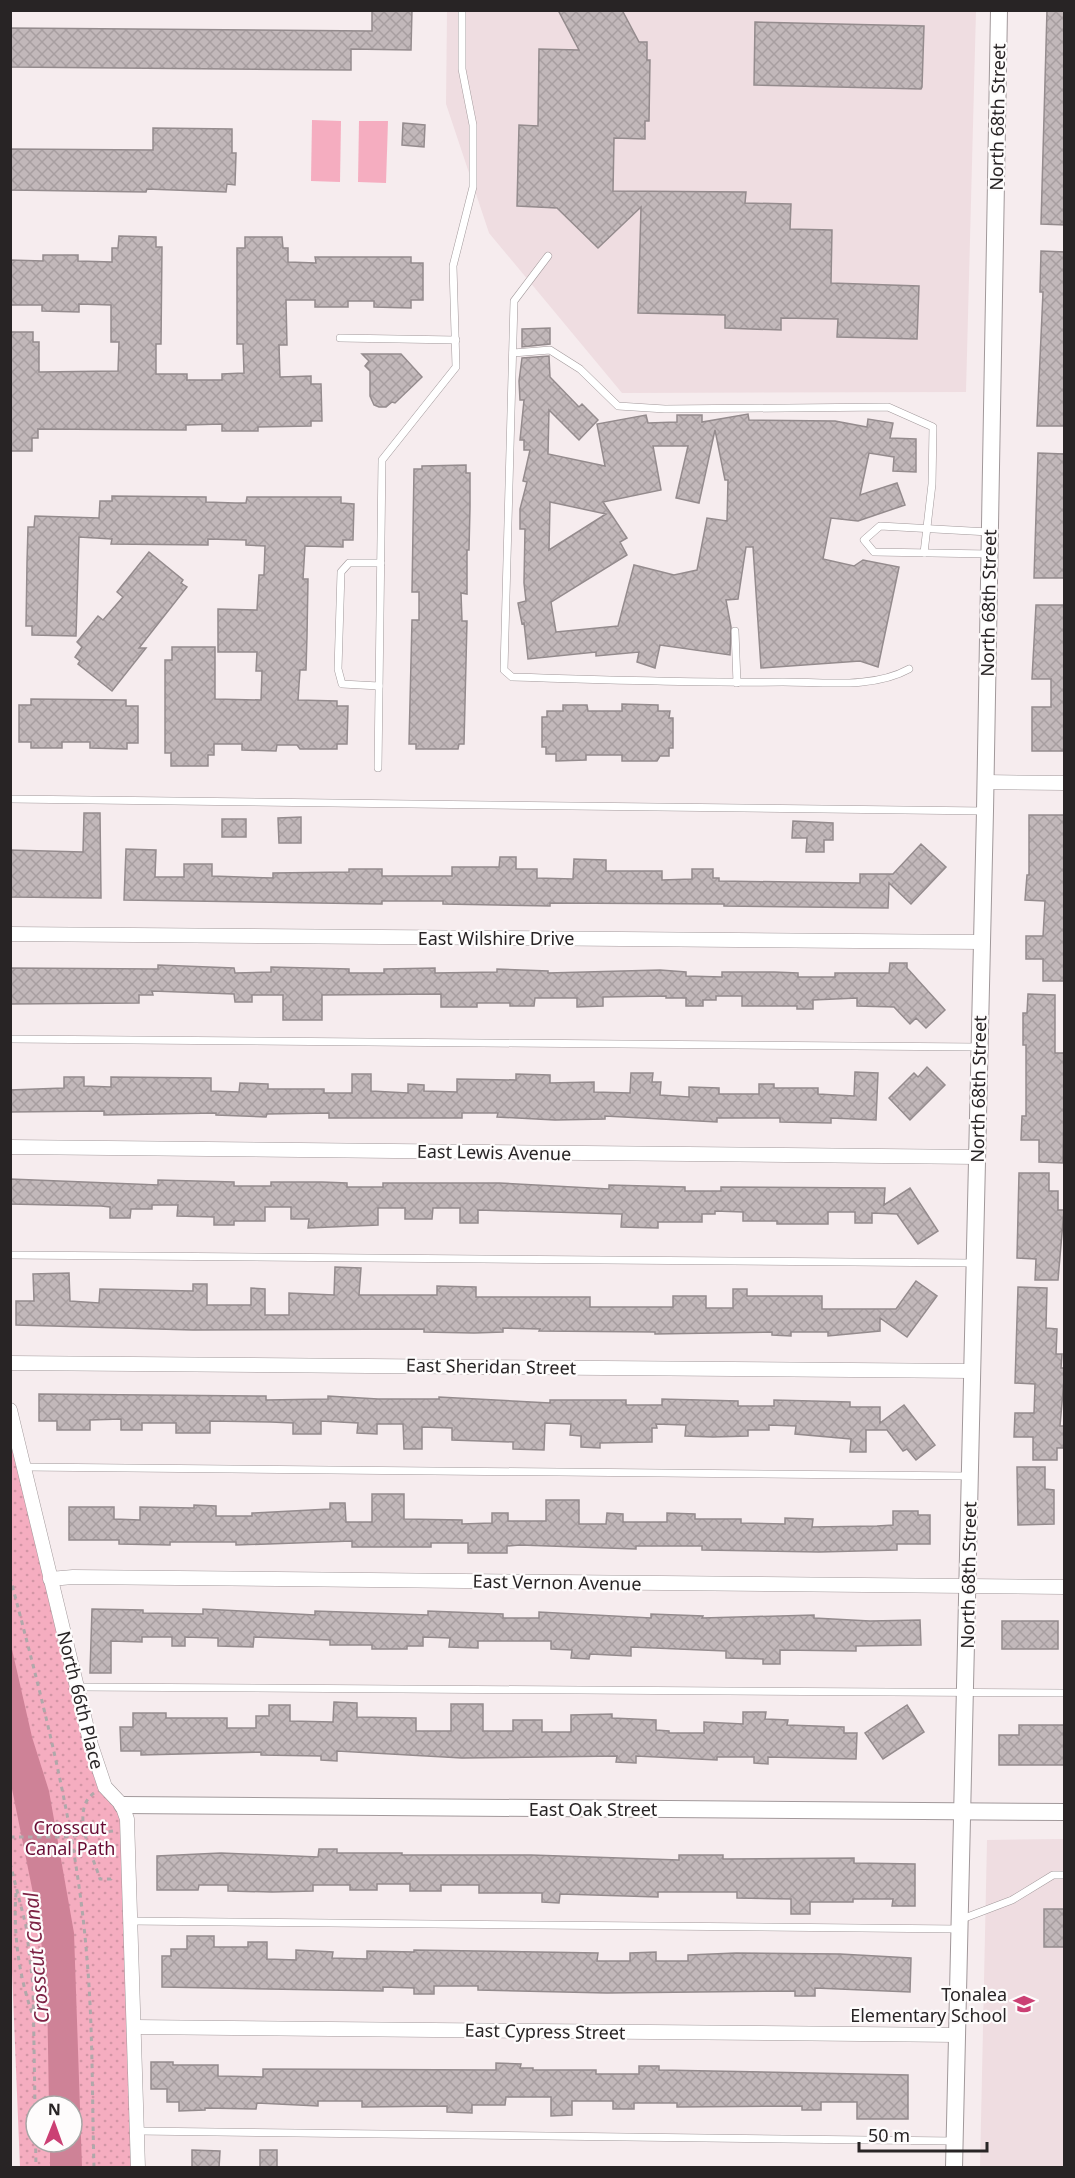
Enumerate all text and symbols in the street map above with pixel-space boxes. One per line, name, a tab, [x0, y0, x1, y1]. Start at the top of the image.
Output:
street label: North 68th Street	[984, 43, 1010, 191]
street label: North 68th Street	[975, 529, 1001, 677]
street label: East Wilshire Drive	[418, 926, 574, 950]
street label: North 68th Street	[965, 1015, 991, 1163]
street label: East Lewis Avenue	[417, 1139, 571, 1165]
street label: East Sheridan Street	[406, 1353, 577, 1379]
street label: North 68th Street	[955, 1501, 981, 1649]
street label: East Vernon Avenue	[472, 1569, 642, 1595]
street label: North 66th Place	[52, 1628, 110, 1772]
street label: East Oak Street	[529, 1797, 658, 1821]
park label: Crosscut Canal Path	[25, 1815, 115, 1860]
water label: Crosscut Canal	[17, 1890, 55, 2025]
place label: Tonalea Elementary School	[850, 1982, 1007, 2027]
school or university icon: Tonalea Elementary School	[1012, 1992, 1036, 2016]
street label: East Cypress Street	[464, 2018, 626, 2044]
north arrow	[24, 2094, 84, 2154]
text: N	[48, 2098, 61, 2120]
scale bar	[859, 2115, 986, 2153]
text: 50 m	[868, 2123, 910, 2147]

